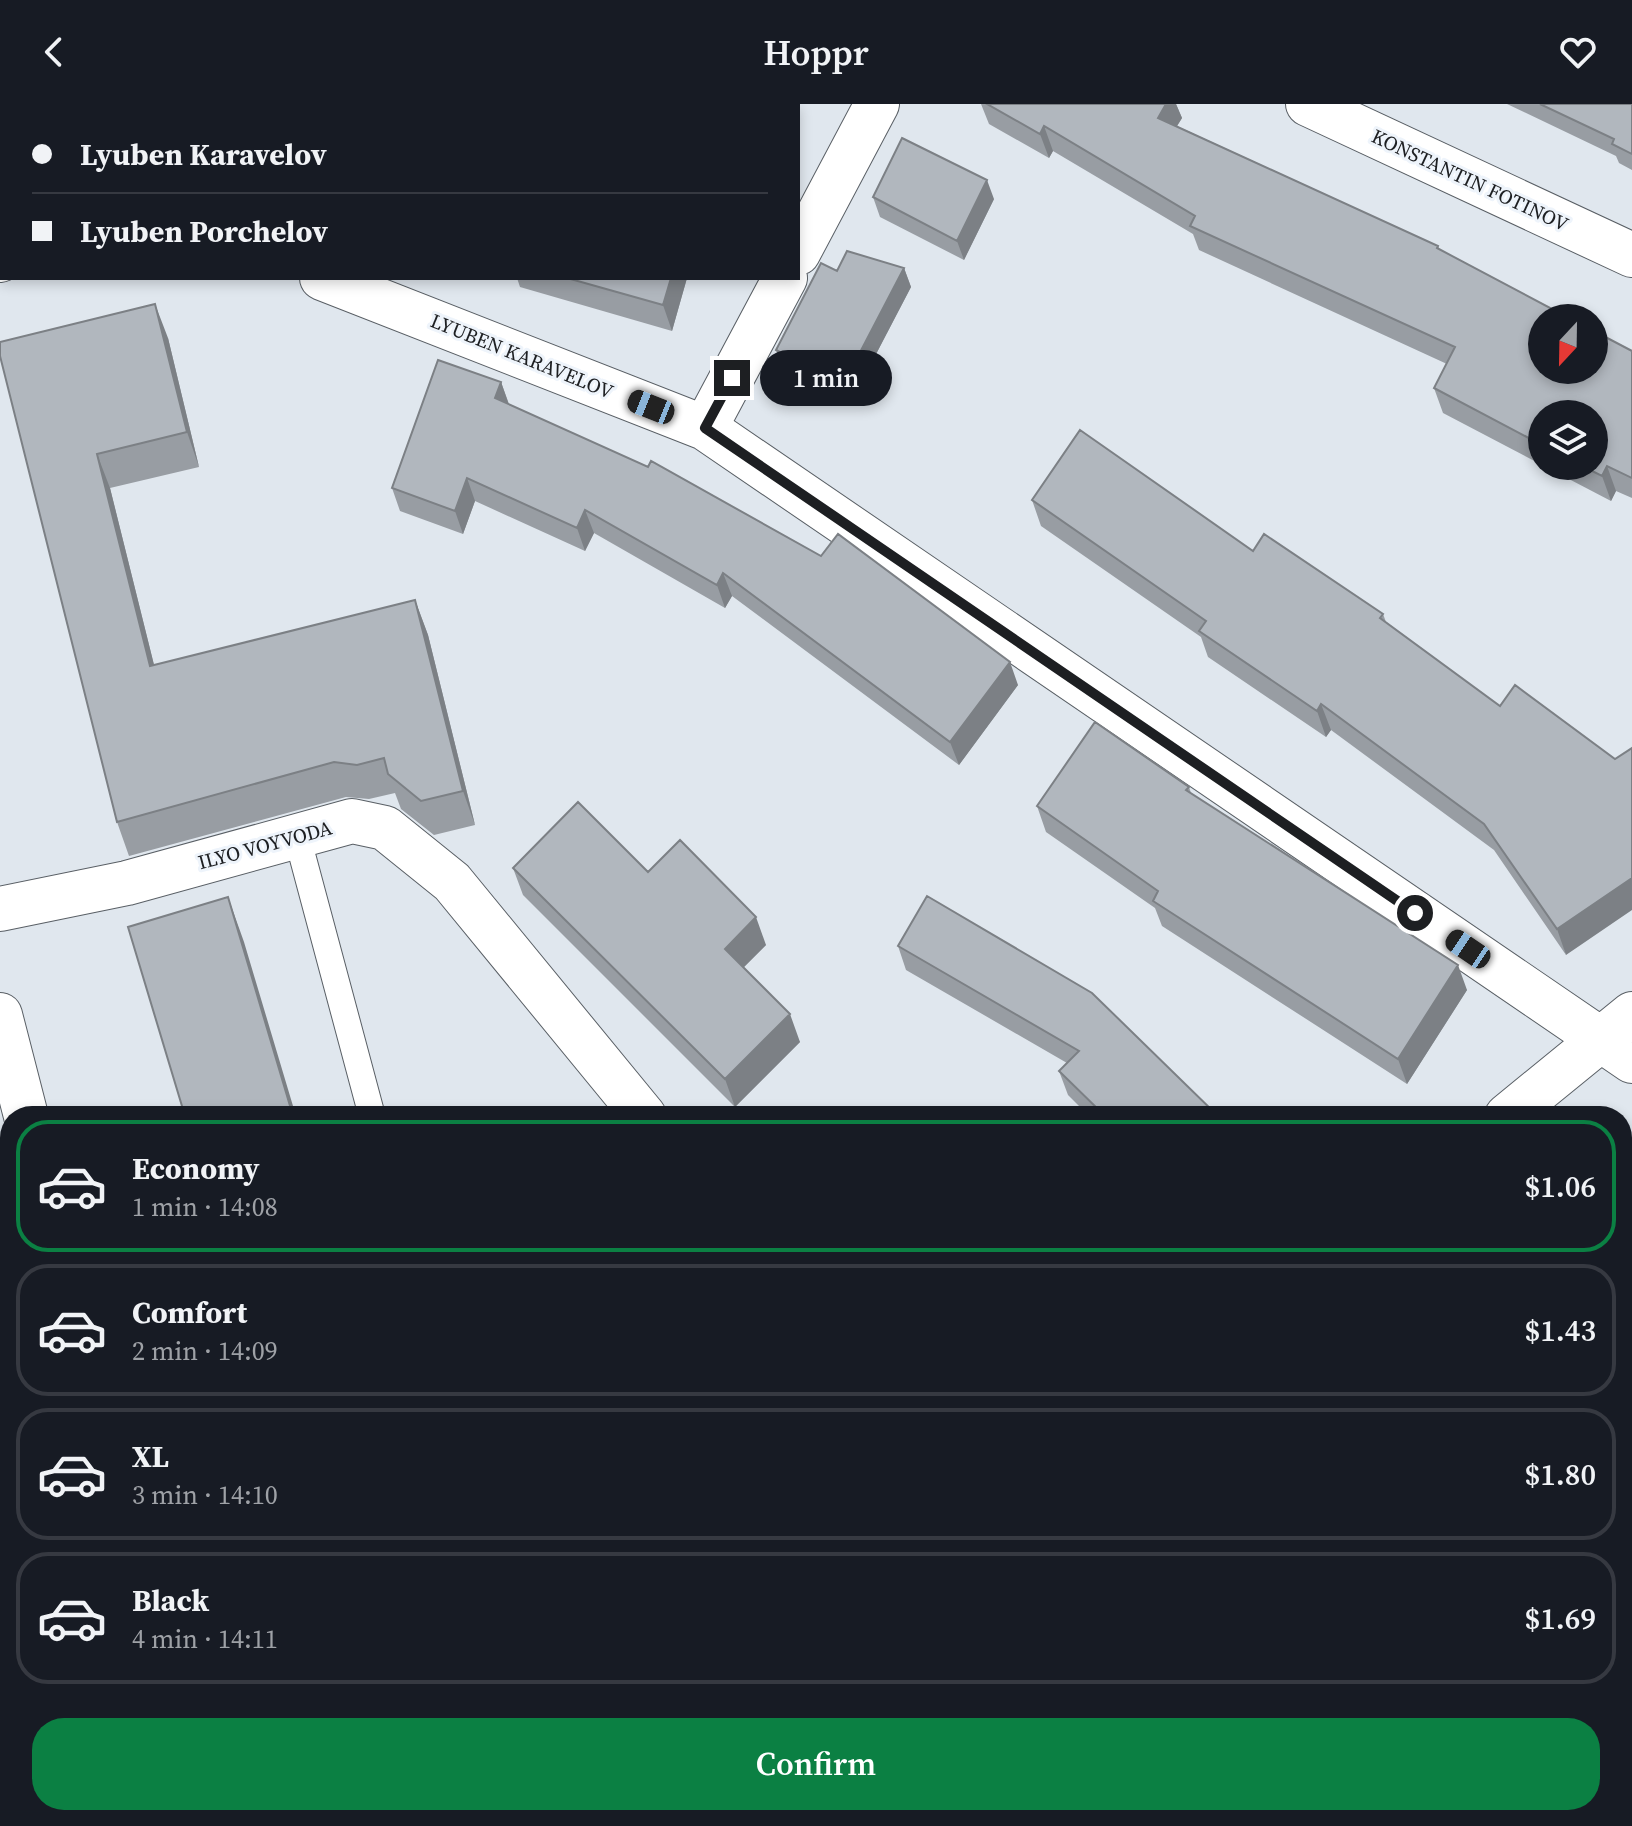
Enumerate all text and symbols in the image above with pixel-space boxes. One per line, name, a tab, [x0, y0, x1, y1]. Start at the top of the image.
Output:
text: Hoppr	[763, 28, 869, 77]
icon: back	[32, 30, 76, 74]
icon: heart	[1556, 30, 1600, 74]
street label: KONSTANTIN FOTINOV	[1367, 122, 1573, 238]
text: Lyuben Karavelov	[80, 134, 327, 175]
text: Lyuben Porchelov	[80, 211, 328, 252]
north arrow	[1528, 304, 1608, 384]
map controls	[1528, 304, 1608, 480]
street label: LYUBEN KARAVELOV	[426, 307, 618, 406]
callout: 1 min	[760, 350, 892, 406]
route end	[714, 360, 750, 396]
text: 1 min	[793, 360, 859, 396]
car	[624, 387, 678, 427]
button: layers	[1528, 400, 1608, 480]
street label: ILYO VOYVODA	[195, 813, 336, 876]
route start	[1397, 895, 1433, 931]
car	[1441, 926, 1495, 972]
text: Economy	[132, 1148, 260, 1189]
icon: car	[36, 1150, 108, 1222]
text: $1.06	[1525, 1166, 1596, 1207]
text: 1 min · 14:08	[132, 1189, 278, 1225]
text: Comfort	[132, 1292, 247, 1333]
icon: car	[36, 1294, 108, 1366]
text: $1.43	[1525, 1310, 1596, 1351]
text: 2 min · 14:09	[132, 1333, 278, 1369]
text: XL	[132, 1436, 169, 1477]
icon: car	[36, 1438, 108, 1510]
text: $1.80	[1525, 1454, 1596, 1495]
text: 3 min · 14:10	[132, 1477, 278, 1513]
text: Black	[132, 1580, 209, 1621]
icon: car	[36, 1582, 108, 1654]
text: $1.69	[1525, 1598, 1596, 1639]
text: 4 min · 14:11	[132, 1621, 278, 1657]
button: Confirm	[32, 1718, 1600, 1810]

